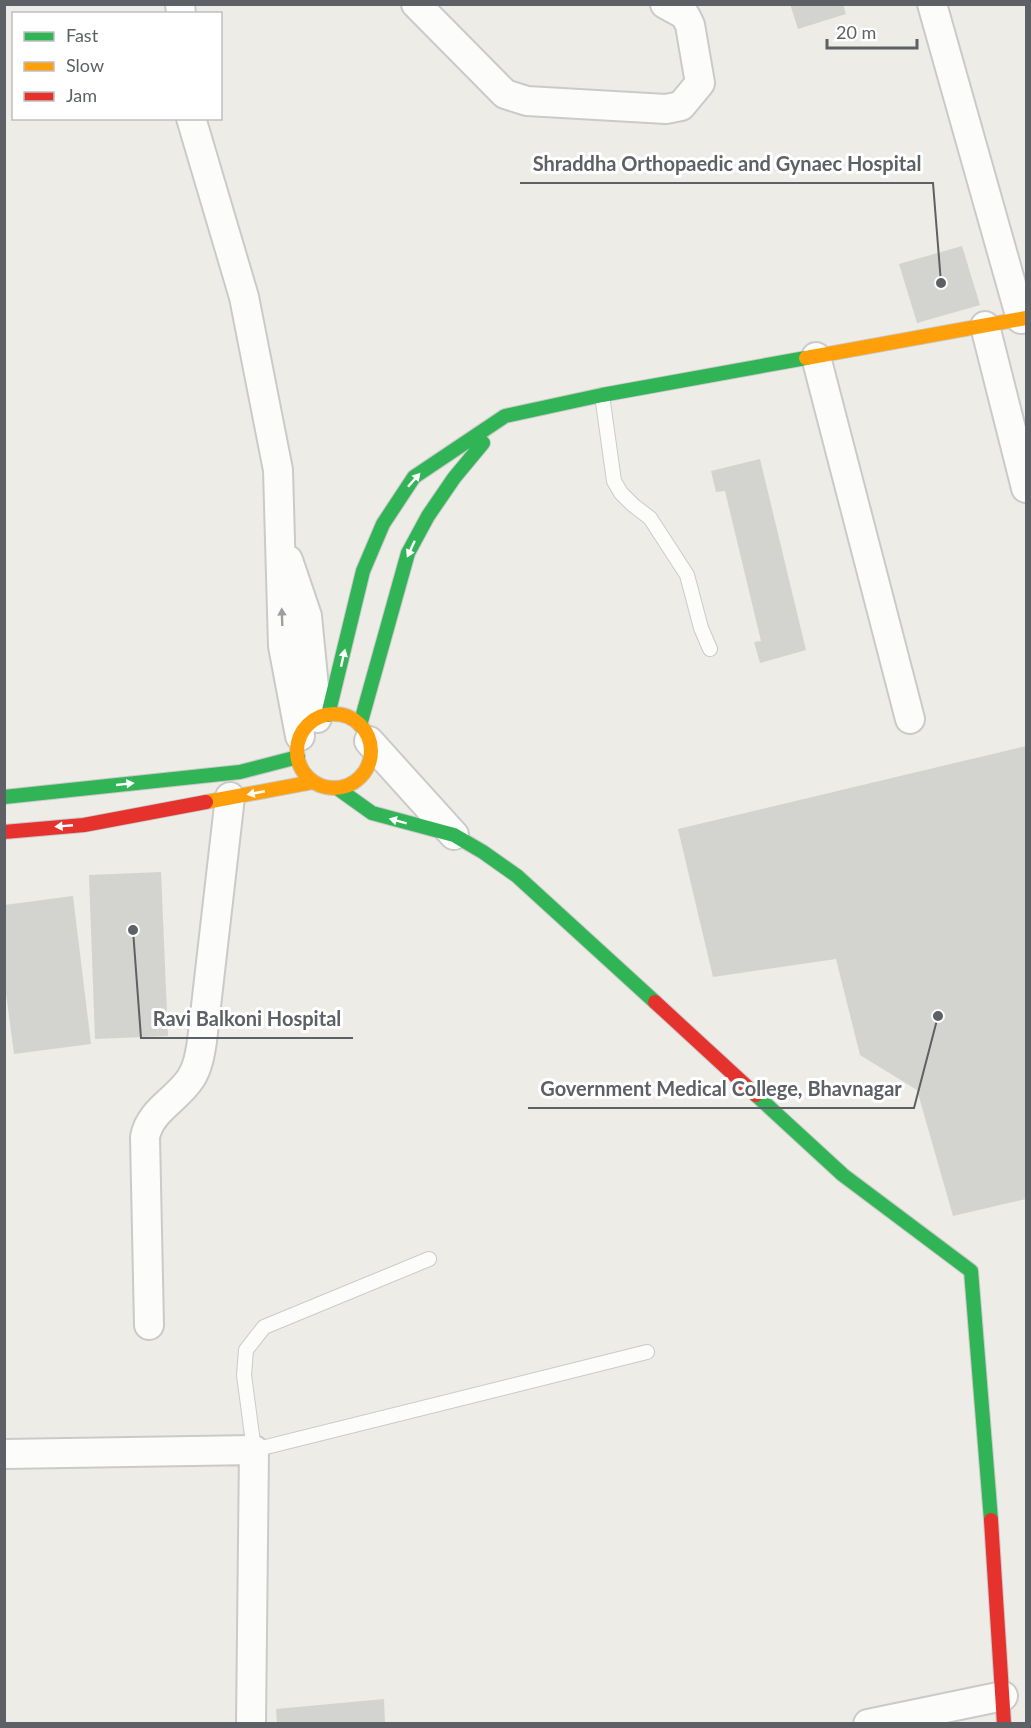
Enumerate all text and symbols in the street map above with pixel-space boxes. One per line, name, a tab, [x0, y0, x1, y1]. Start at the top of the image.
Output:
legend	[12, 12, 222, 120]
scale bar	[827, 12, 917, 50]
text: 20 m	[836, 21, 876, 43]
text: Fast	[66, 24, 99, 46]
text: Slow	[66, 54, 104, 76]
text: Jam	[66, 84, 97, 106]
callout: Shraddha Orthopaedic and Gynaec Hospital	[520, 145, 933, 183]
text: Shraddha Orthopaedic and Gynaec Hospital	[533, 151, 921, 175]
one-way arrow	[407, 472, 421, 487]
one-way arrow	[406, 540, 415, 557]
one-way arrow	[277, 607, 286, 626]
one-way arrow	[339, 649, 348, 668]
one-way arrow	[116, 779, 135, 789]
one-way arrow	[246, 788, 265, 797]
one-way arrow	[388, 815, 407, 825]
one-way arrow	[54, 821, 73, 831]
callout: Ravi Balkoni Hospital	[141, 1000, 353, 1038]
text: Ravi Balkoni Hospital	[153, 1006, 341, 1030]
callout: Government Medical College, Bhavnagar	[528, 1070, 914, 1108]
text: Government Medical College, Bhavnagar	[540, 1076, 902, 1100]

